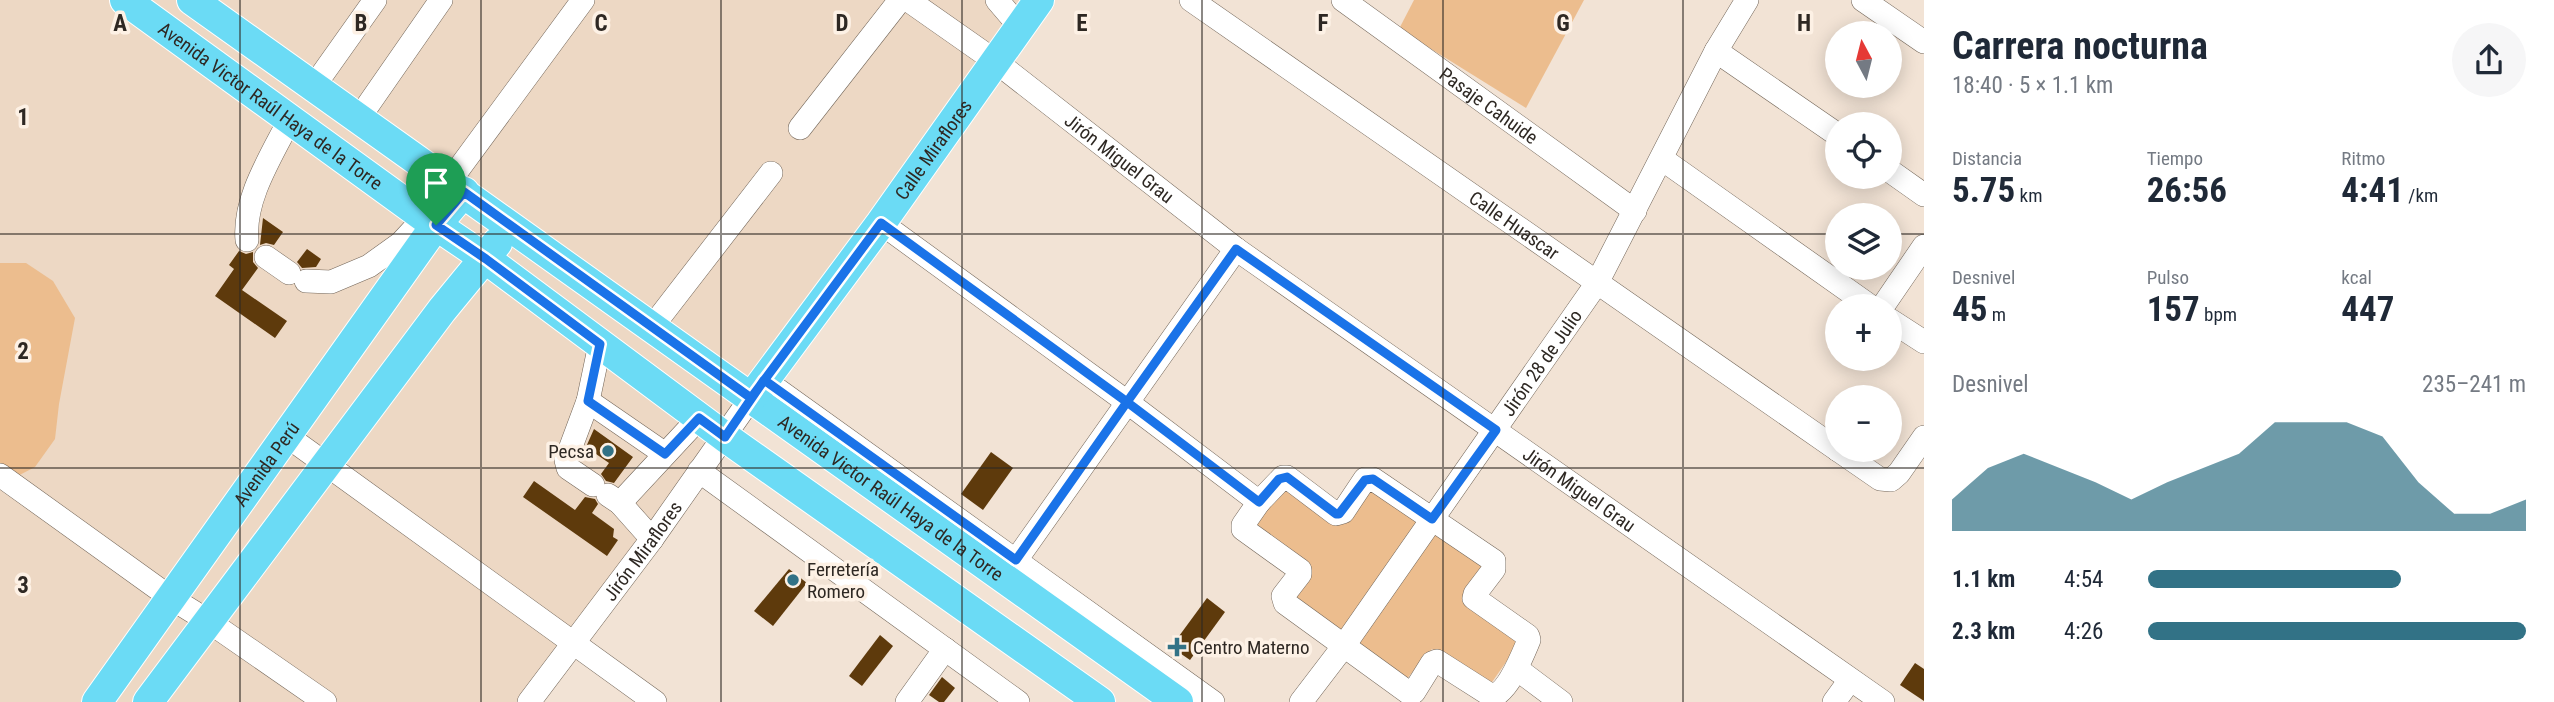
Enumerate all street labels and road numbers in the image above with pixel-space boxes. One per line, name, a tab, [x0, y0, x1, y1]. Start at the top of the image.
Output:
street label: Avenida Victor Raúl Haya de la Torre	[154, 17, 387, 195]
street label: Pasaje Cahuide	[1435, 63, 1542, 149]
street label: Calle Miraflores	[890, 95, 977, 204]
street label: Jirón Miguel Grau	[1060, 109, 1178, 208]
street label: Calle Huascar	[1465, 186, 1564, 265]
street label: Jirón 28 de Julio	[1497, 305, 1587, 421]
street label: Avenida Victor Raúl Haya de la Torre	[774, 410, 1008, 586]
street label: Avenida Perú	[229, 418, 304, 511]
street label: Jirón Miguel Grau	[1518, 442, 1640, 537]
street label: Jirón Miraflores	[599, 497, 687, 605]

